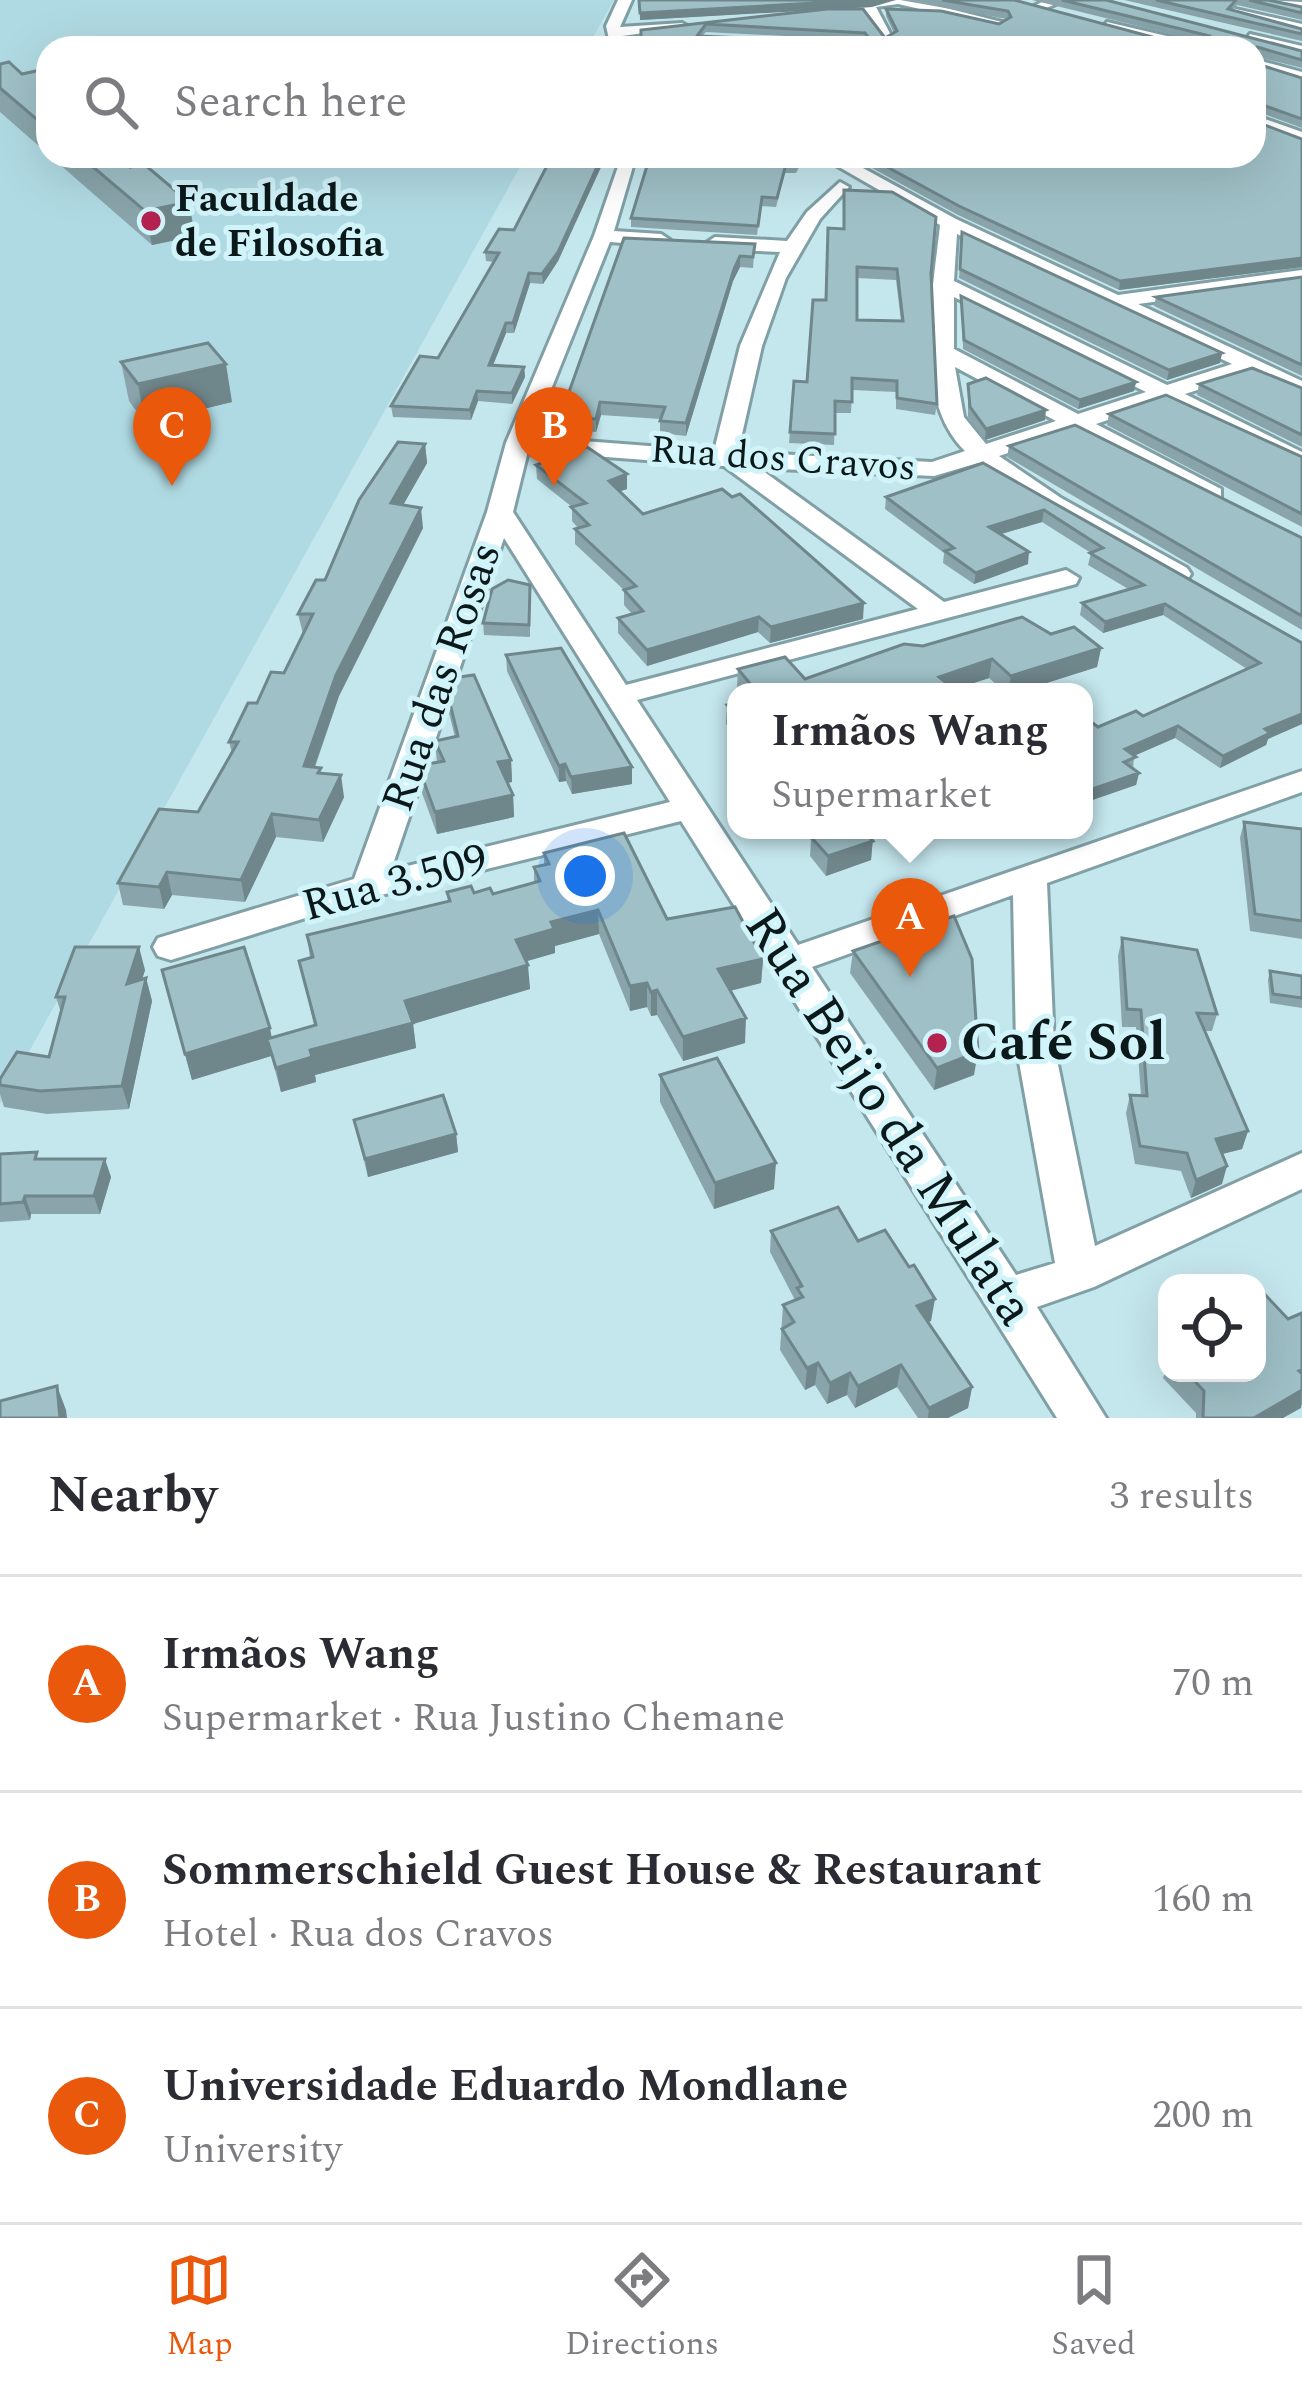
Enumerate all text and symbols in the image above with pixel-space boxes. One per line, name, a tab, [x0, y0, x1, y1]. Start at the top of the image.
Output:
search box	[36, 36, 1266, 168]
text: Search here	[174, 68, 407, 137]
icon: search	[78, 69, 144, 135]
place label: Faculdade de Filosofia	[175, 170, 384, 274]
marker: Faculdade de Filosofia	[138, 208, 164, 234]
pin: C	[133, 387, 211, 486]
pin: B	[515, 387, 593, 486]
street label: Rua dos Cravos	[648, 420, 918, 498]
street label: Rua das Rosas	[364, 533, 520, 821]
popup	[727, 683, 1093, 839]
text: Irmãos Wang	[771, 697, 1049, 766]
text: Supermarket	[771, 766, 992, 825]
street label: Rua 3.509	[295, 825, 495, 941]
your location	[555, 846, 615, 906]
pin: A	[871, 878, 949, 977]
street label: Rua Beijo da Mulata	[723, 891, 1055, 1343]
place label: Café Sol	[961, 1002, 1166, 1084]
marker: Café Sol	[924, 1030, 950, 1056]
map controls	[1158, 1274, 1266, 1382]
button: locate	[1158, 1274, 1266, 1382]
text: Nearby	[48, 1457, 217, 1535]
text: 3 results	[1110, 1467, 1254, 1526]
text: Irmãos Wang	[162, 1620, 440, 1689]
text: A	[72, 1654, 102, 1713]
text: 70 m	[1172, 1654, 1254, 1713]
text: Supermarket · Rua Justino Chemane	[162, 1689, 785, 1748]
text: Sommerschield Guest House & Restaurant	[162, 1836, 1042, 1905]
text: B	[73, 1870, 101, 1929]
text: 160 m	[1152, 1870, 1254, 1929]
text: Hotel · Rua dos Cravos	[162, 1905, 554, 1964]
text: Universidade Eduardo Mondlane	[162, 2052, 848, 2121]
text: C	[73, 2086, 101, 2145]
text: 200 m	[1152, 2086, 1254, 2145]
text: University	[162, 2121, 342, 2180]
tab: Map	[166, 2247, 233, 2369]
tab: Directions	[565, 2247, 719, 2369]
tab: Saved	[1051, 2247, 1136, 2369]

